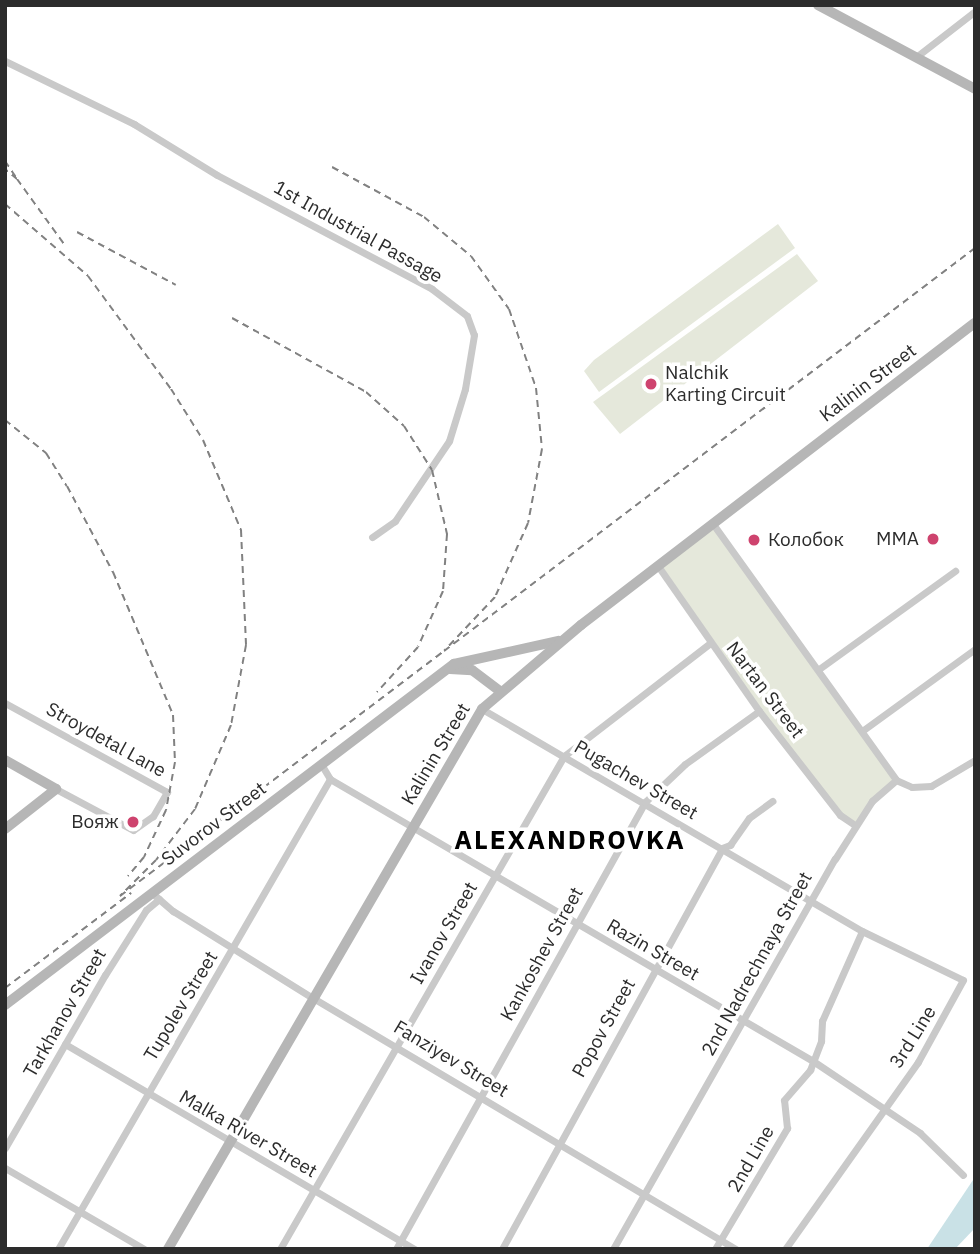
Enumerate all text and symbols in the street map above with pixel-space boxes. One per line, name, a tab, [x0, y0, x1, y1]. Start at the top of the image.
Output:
street label: 1st Industrial Passage	[270, 176, 446, 288]
street label: Kalinin Street	[815, 339, 921, 427]
place label: Nalchik Karting Circuit	[665, 362, 786, 406]
marker: Nalchik Karting Circuit	[643, 376, 659, 392]
place label: MMA	[876, 528, 919, 550]
place label: Колобок	[768, 529, 844, 551]
marker: MMA	[925, 531, 941, 547]
marker: Колобок	[746, 532, 762, 548]
street label: Nartan Street	[721, 637, 809, 743]
street label: Stroydetal Lane	[42, 698, 170, 782]
street label: Kalinin Street	[397, 699, 475, 809]
street label: Pugachev Street	[570, 735, 702, 825]
street label: Suvorov Street	[157, 777, 271, 871]
place label: Вояж	[71, 811, 119, 833]
marker: Вояж	[125, 814, 141, 830]
district label: ALEXANDROVKA	[456, 824, 684, 856]
street label: 2nd Nadrechnaya Street	[697, 868, 817, 1060]
street label: Ivanov Street	[406, 878, 482, 988]
street label: Kankoshev Street	[496, 883, 588, 1025]
street label: Razin Street	[603, 914, 703, 986]
street label: Tarkhanov Street	[19, 945, 111, 1081]
street label: Tupolev Street	[139, 947, 223, 1065]
street label: Popov Street	[568, 975, 640, 1081]
street label: 3rd Line	[885, 1002, 941, 1072]
street label: Fanziyev Street	[389, 1016, 513, 1102]
street label: Malka River Street	[175, 1085, 321, 1183]
street label: 2nd Line	[723, 1122, 779, 1196]

